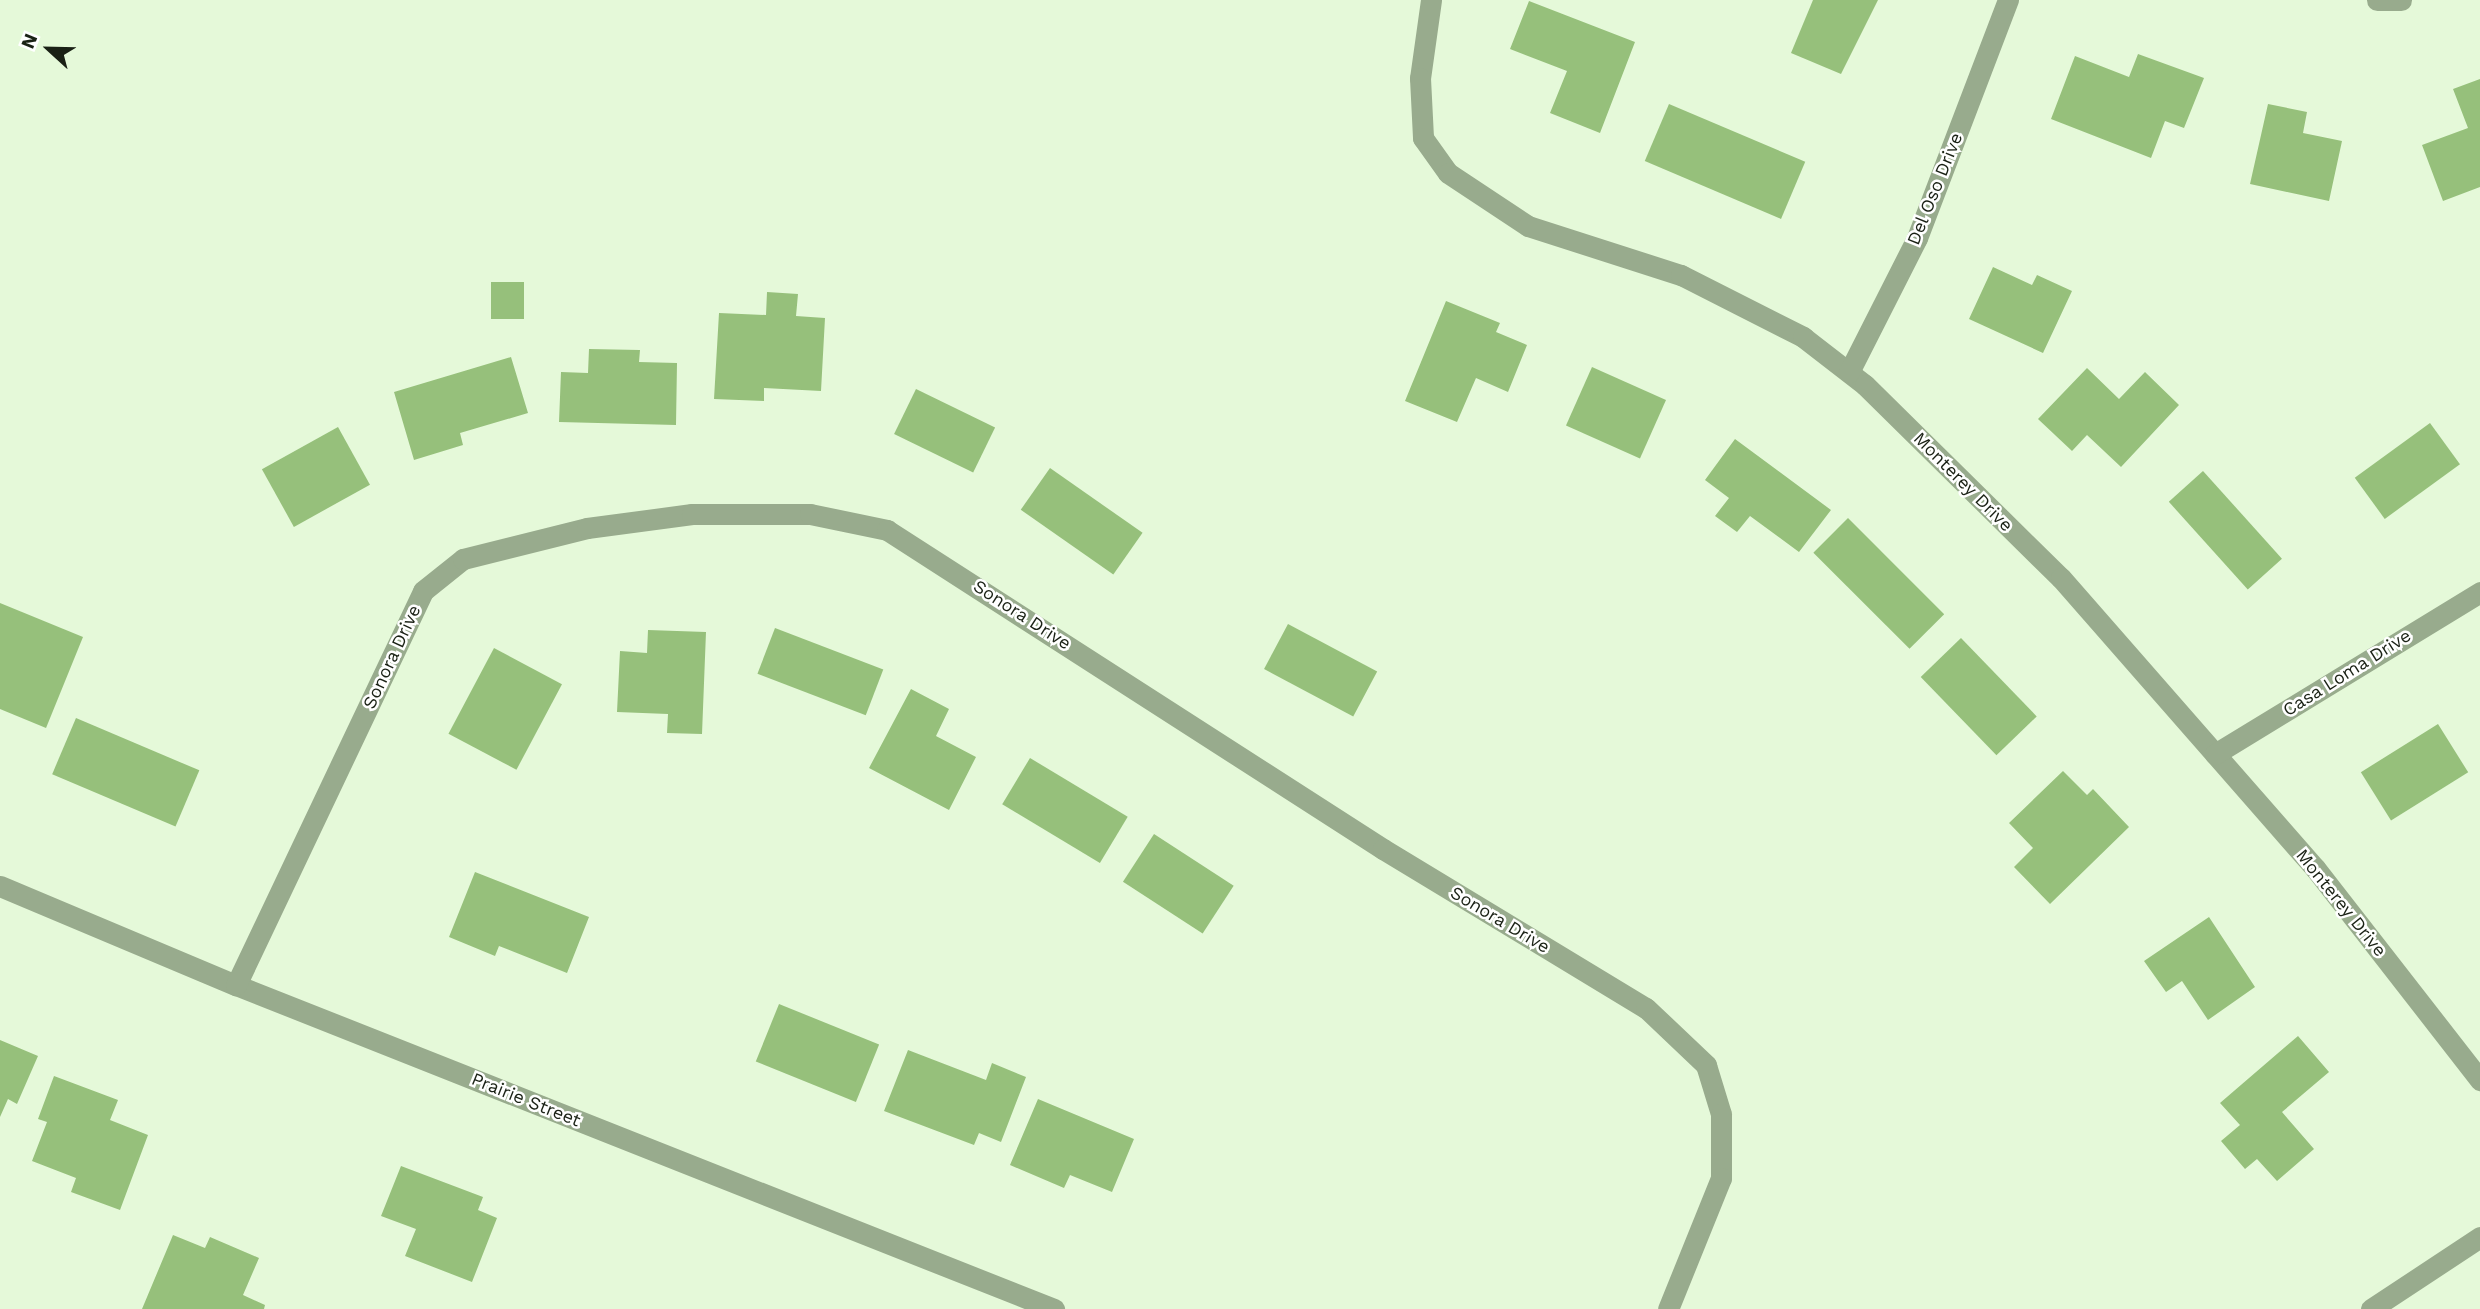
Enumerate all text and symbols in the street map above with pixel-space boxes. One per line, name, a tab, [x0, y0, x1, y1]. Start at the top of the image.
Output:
north arrow	[14, 14, 84, 84]
text: N	[16, 30, 42, 52]
street label: Del Oso Drive	[1903, 129, 1967, 249]
street label: Monterey Drive	[1909, 428, 2017, 536]
street label: Sonora Drive	[969, 575, 1075, 655]
street label: Sonora Drive	[358, 601, 426, 713]
street label: Casa Loma Drive	[2279, 625, 2415, 721]
street label: Monterey Drive	[2291, 845, 2391, 961]
street label: Sonora Drive	[1446, 882, 1554, 958]
street label: Prairie Street	[468, 1068, 584, 1132]

